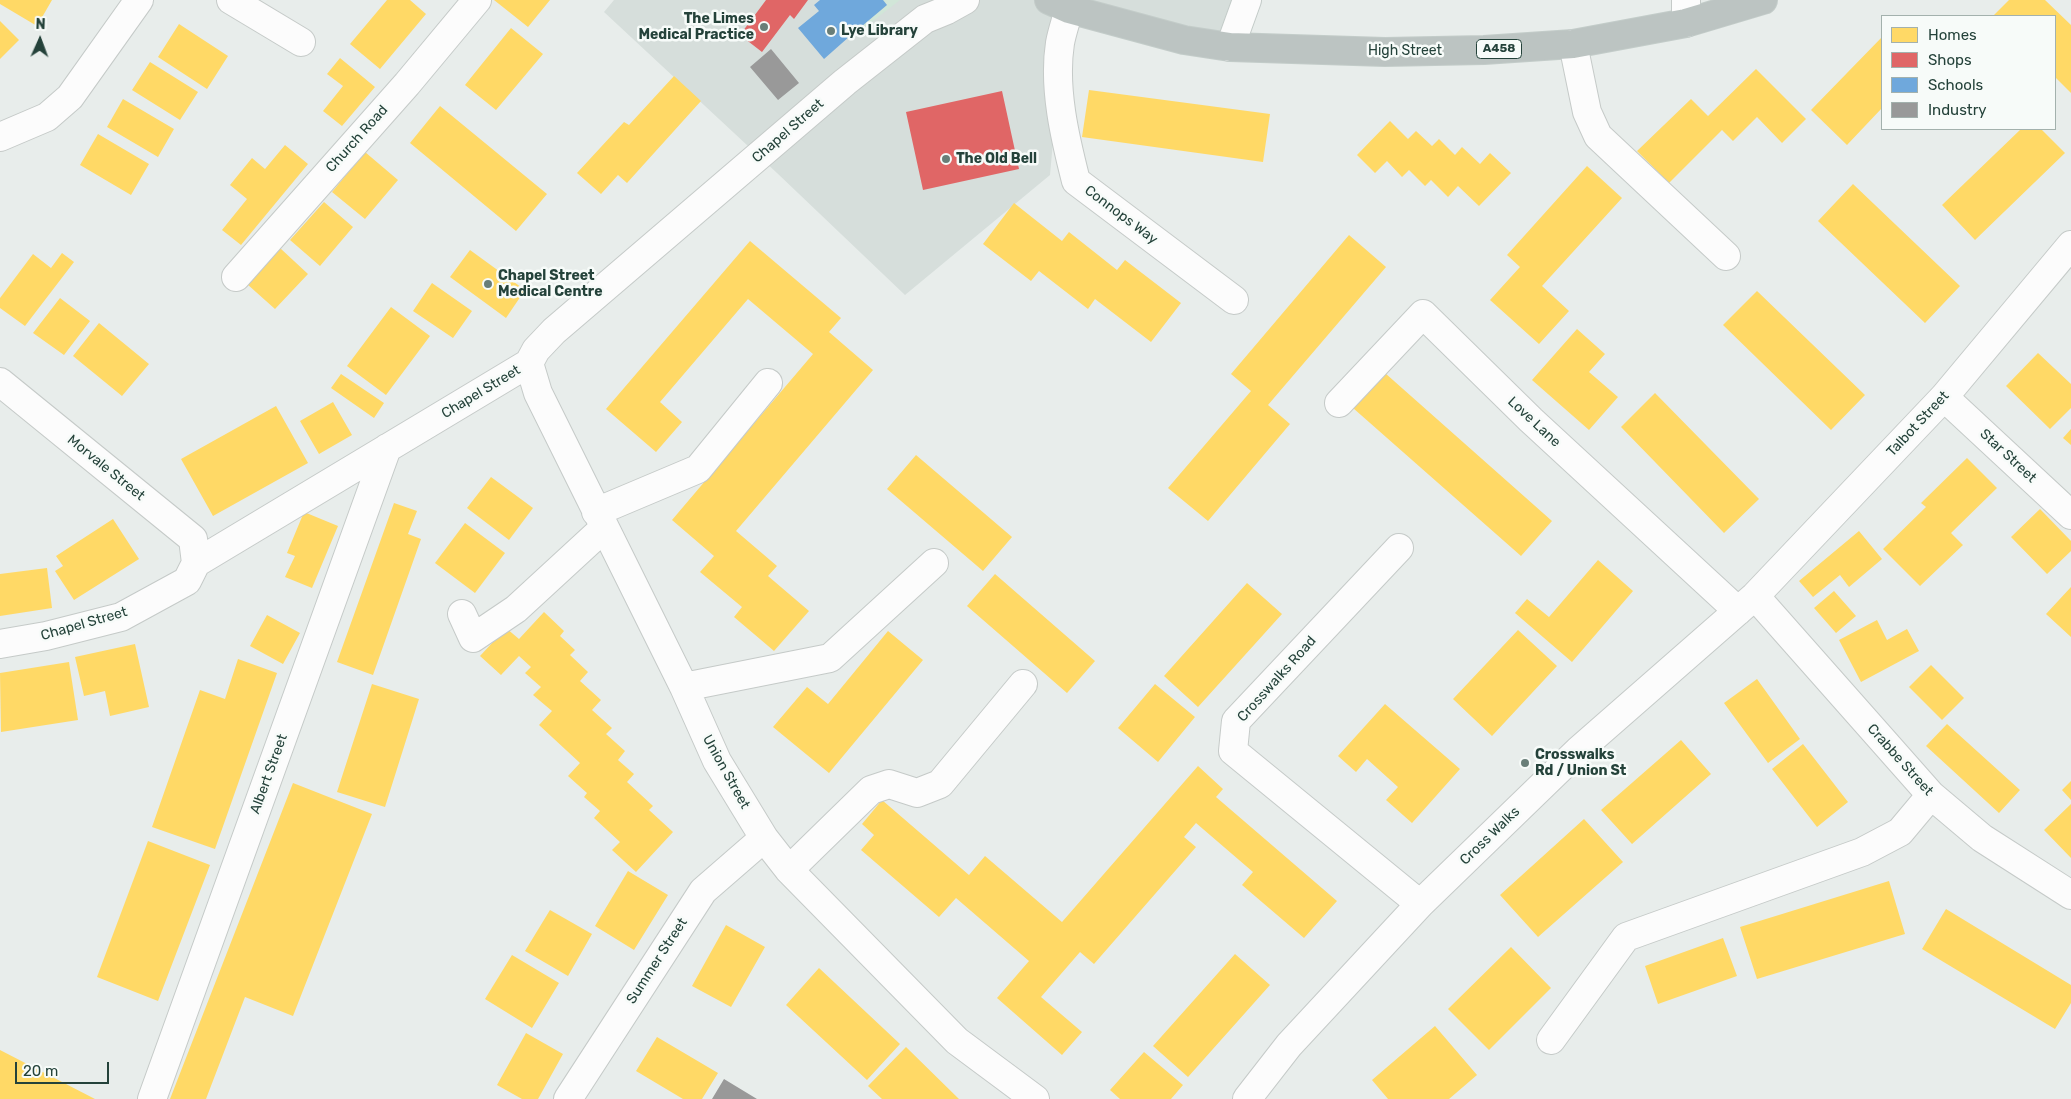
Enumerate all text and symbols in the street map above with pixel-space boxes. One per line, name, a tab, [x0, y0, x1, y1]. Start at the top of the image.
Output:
place label: The Limes Medical Practice	[638, 11, 754, 44]
north arrow	[15, 15, 65, 65]
legend	[1881, 15, 2056, 130]
text: N	[35, 16, 46, 33]
marker: The Limes Medical Practice	[758, 21, 770, 33]
place label: Lye Library	[841, 23, 918, 39]
marker: Lye Library	[825, 25, 837, 37]
text: Homes	[1928, 26, 1977, 44]
road number: A458	[1476, 40, 1522, 59]
street label: High Street	[1368, 43, 1442, 59]
text: Shops	[1928, 51, 1972, 69]
text: Schools	[1928, 76, 1983, 94]
street label: Chapel Street	[749, 95, 827, 167]
text: Industry	[1928, 101, 1987, 119]
street label: Church Road	[323, 102, 391, 176]
place label: The Old Bell	[956, 151, 1037, 167]
marker: The Old Bell	[940, 153, 952, 165]
street label: Connops Way	[1081, 182, 1161, 248]
place label: Chapel Street Medical Centre	[498, 268, 602, 300]
marker: Chapel Street Medical Centre	[482, 278, 494, 290]
street label: Chapel Street	[439, 362, 523, 422]
street label: Talbot Street	[1883, 388, 1953, 460]
street label: Love Lane	[1504, 393, 1564, 451]
street label: Star Street	[1976, 426, 2040, 486]
street label: Morvale Street	[64, 432, 148, 504]
street label: Chapel Street	[39, 604, 129, 644]
street label: Crosswalks Road	[1234, 633, 1320, 725]
street label: Crabbe Street	[1863, 721, 1937, 799]
street label: Albert Street	[247, 732, 291, 816]
street label: Union Street	[699, 732, 753, 812]
place label: Crosswalks Rd / Union St	[1535, 747, 1626, 780]
marker: Crosswalks Rd / Union St	[1519, 757, 1531, 769]
street label: Cross Walks	[1457, 803, 1523, 869]
street label: Summer Street	[623, 915, 691, 1007]
scale bar	[18, 1052, 111, 1084]
text: 20 m	[23, 1062, 58, 1080]

